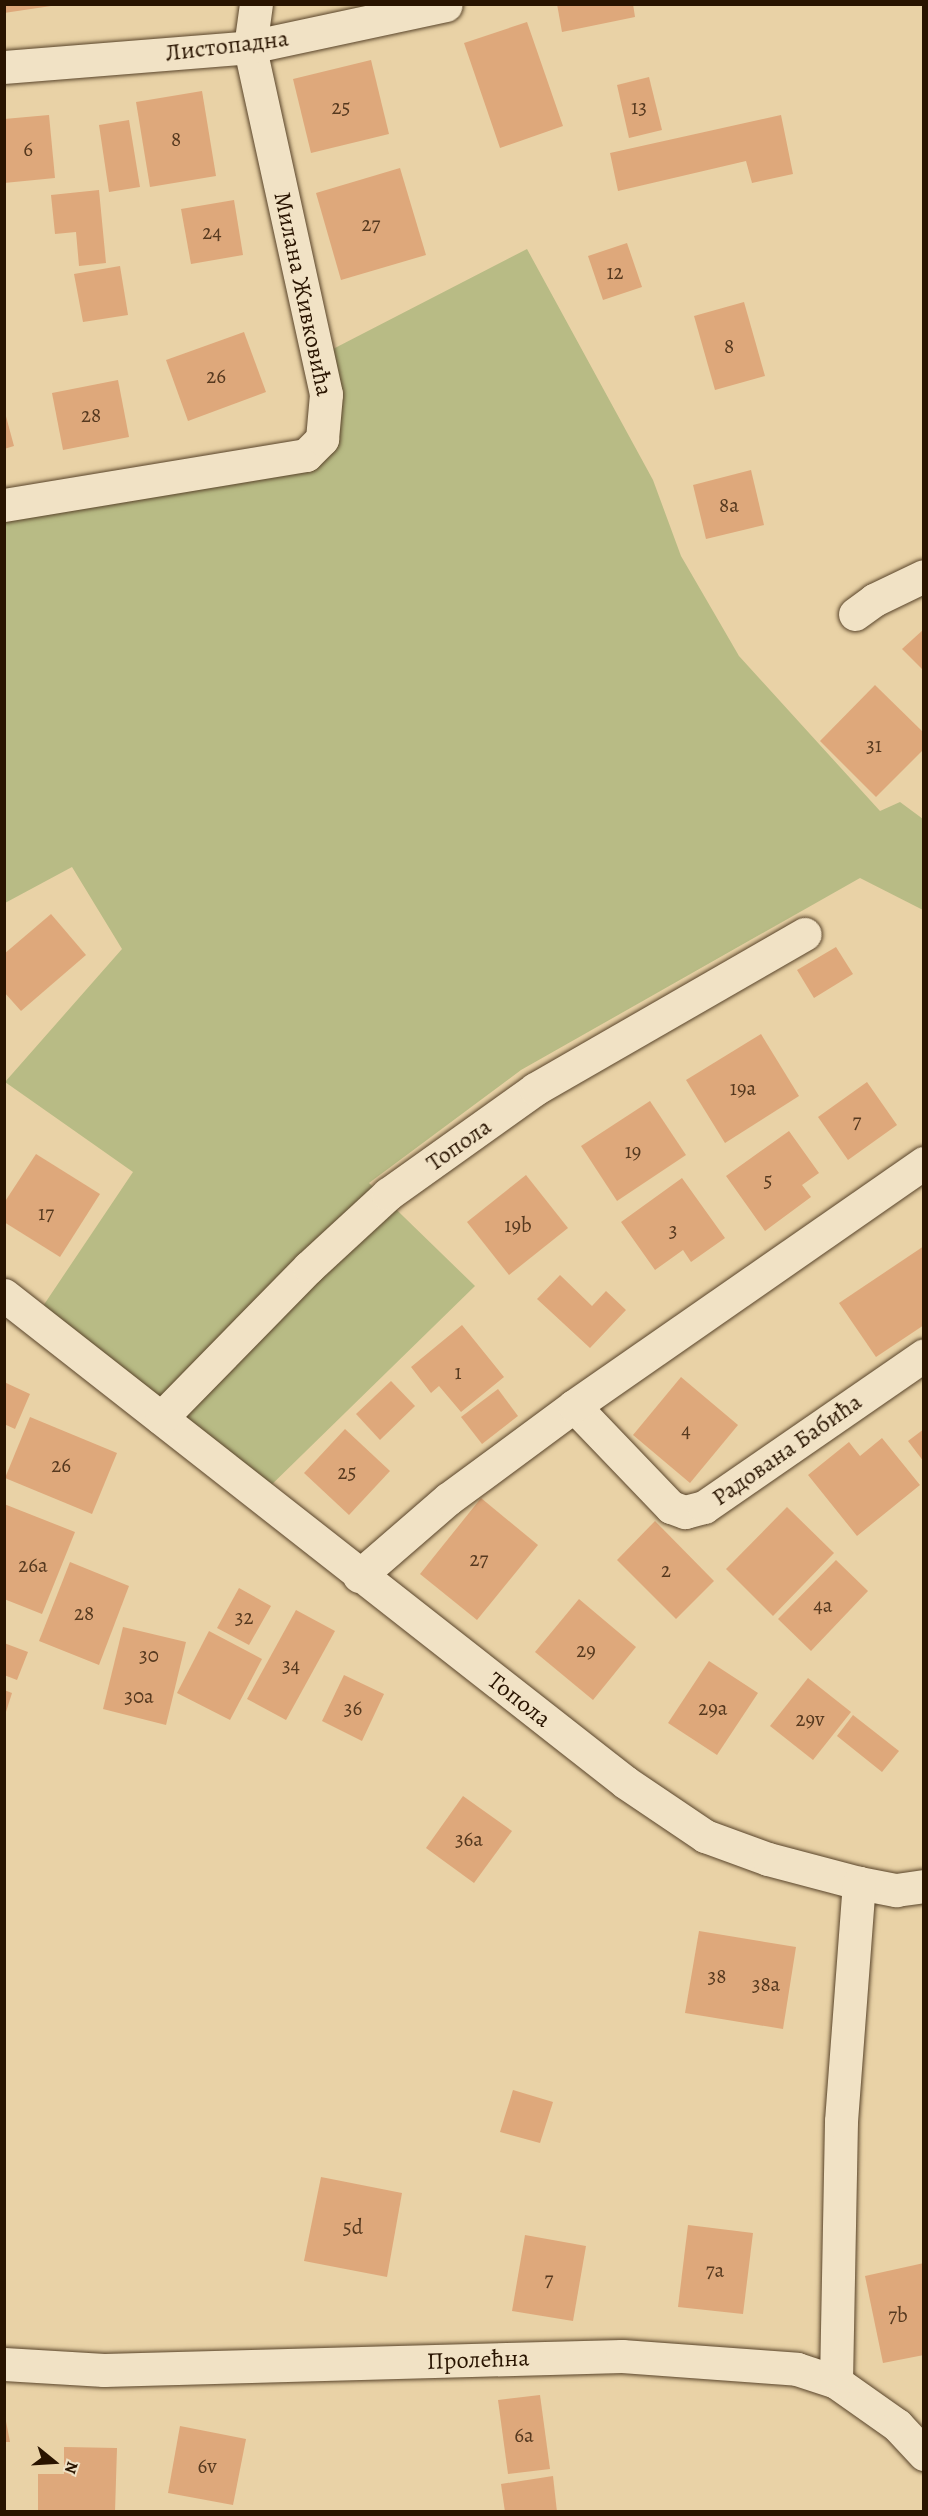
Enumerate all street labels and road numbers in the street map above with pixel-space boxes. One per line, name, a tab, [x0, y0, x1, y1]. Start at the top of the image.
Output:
street label: Листопадна	[164, 24, 290, 68]
street label: Милана Живковића	[267, 189, 339, 399]
street label: Топола	[421, 1112, 497, 1178]
street label: Радована Бабића	[707, 1388, 867, 1512]
street label: Топола	[482, 1666, 556, 1734]
street label: Пролећна	[426, 2344, 530, 2376]

